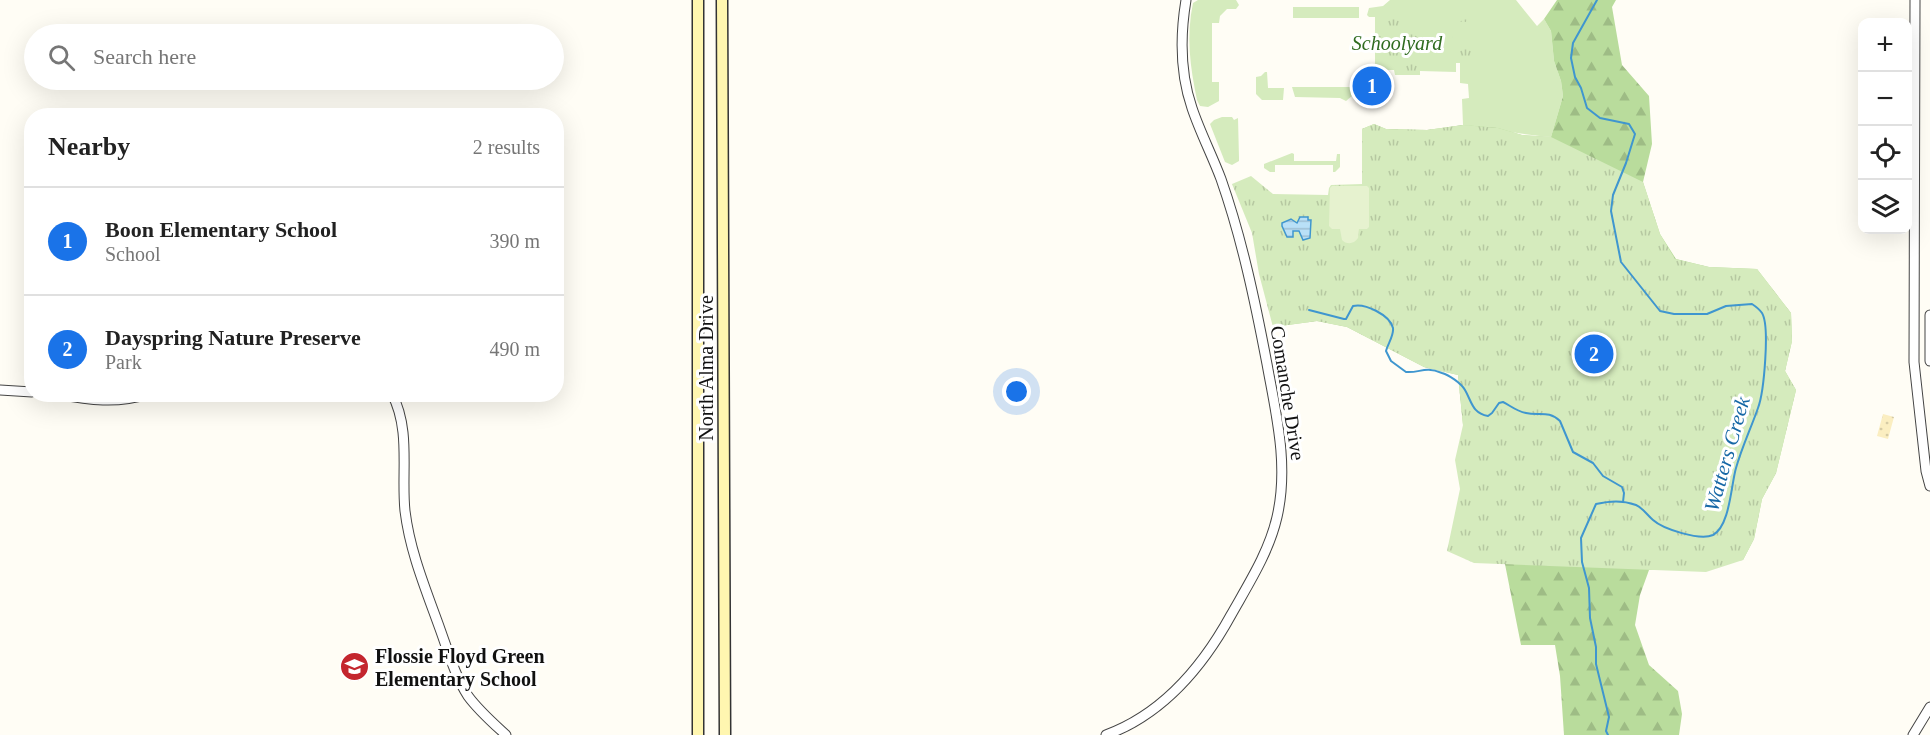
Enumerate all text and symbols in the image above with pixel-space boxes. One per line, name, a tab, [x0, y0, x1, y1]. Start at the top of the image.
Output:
map controls	[1858, 18, 1912, 234]
button: +	[1858, 18, 1912, 72]
search box	[24, 24, 564, 90]
park label: Schoolyard	[1352, 32, 1443, 55]
icon: search	[45, 41, 78, 74]
text: Search here	[93, 44, 196, 69]
pin: 1	[1352, 64, 1392, 109]
button: −	[1858, 72, 1912, 126]
button: locate	[1858, 126, 1912, 180]
text: Nearby	[48, 132, 130, 161]
text: 2 results	[473, 136, 540, 158]
button: layers	[1858, 180, 1912, 234]
text: Boon Elementary School	[105, 217, 337, 242]
text: 1	[63, 230, 73, 252]
text: 390 m	[489, 230, 540, 252]
text: School	[105, 243, 161, 265]
street label: North Alma Drive	[695, 295, 717, 441]
street label: Comanche Drive	[1266, 324, 1310, 462]
text: Dayspring Nature Preserve	[105, 325, 361, 350]
pin: 2	[1574, 332, 1614, 376]
text: 2	[63, 338, 73, 360]
text: 490 m	[489, 338, 540, 360]
text: Park	[105, 351, 142, 373]
your location	[1002, 377, 1031, 406]
water label: Watters Creek	[1699, 393, 1755, 514]
place label: Flossie Floyd Green Elementary School	[375, 645, 545, 691]
school or university icon: Flossie Floyd Green Elementary School	[338, 651, 370, 683]

